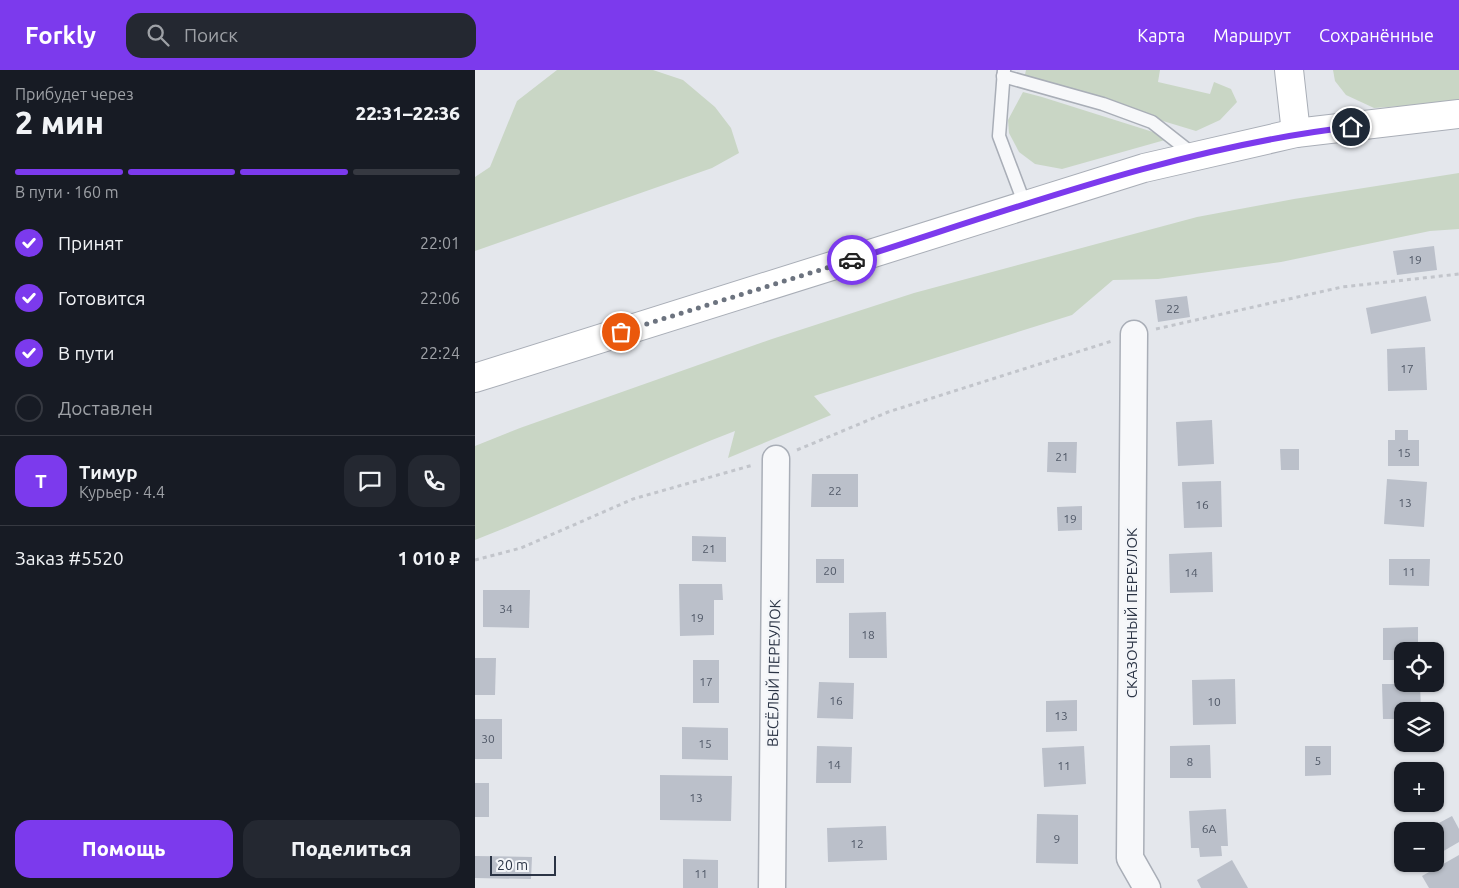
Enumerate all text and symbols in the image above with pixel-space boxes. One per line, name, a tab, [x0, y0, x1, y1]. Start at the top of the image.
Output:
search box	[126, 13, 476, 58]
icon: search	[144, 21, 172, 49]
text: Forkly	[25, 22, 96, 49]
text: Поиск	[184, 24, 238, 46]
text: Карта	[1137, 25, 1185, 45]
text: Маршрут	[1213, 25, 1291, 45]
text: Сохранённые	[1319, 25, 1434, 45]
text: Прибудет через	[15, 85, 134, 103]
text: 22:31–22:36	[355, 102, 460, 124]
text: 2 мин	[15, 104, 104, 140]
pin	[1330, 106, 1372, 148]
icon: home	[1337, 113, 1365, 141]
text: В пути · 160 m	[15, 183, 118, 201]
icon: check	[15, 229, 43, 257]
text: Принят	[58, 232, 123, 254]
text: 22:01	[420, 234, 460, 252]
courier	[827, 235, 877, 285]
icon: car	[838, 246, 866, 274]
house number: 19	[1408, 253, 1422, 266]
icon: check	[15, 284, 43, 312]
text: Готовится	[58, 287, 145, 309]
text: 22:06	[420, 289, 460, 307]
house number: 22	[1166, 302, 1180, 315]
pin	[600, 311, 642, 353]
icon: bag	[607, 318, 635, 346]
icon: check	[15, 339, 43, 367]
text: В пути	[58, 342, 115, 364]
text: 22:24	[420, 344, 460, 362]
house number: 17	[1400, 362, 1414, 375]
text: Доставлен	[58, 397, 153, 419]
house number: 15	[1397, 446, 1411, 459]
house number: 21	[1055, 450, 1069, 463]
button: chat	[344, 455, 396, 507]
button: phone	[408, 455, 460, 507]
text: Тимур	[79, 461, 138, 483]
text: Т	[35, 470, 47, 492]
text: Курьер · 4.4	[79, 483, 165, 501]
house number: 22	[828, 484, 842, 497]
house number: 13	[1398, 496, 1412, 509]
house number: 16	[1195, 498, 1209, 511]
house number: 19	[1063, 512, 1077, 525]
street label: СКАЗОЧНЫЙ ПЕРЕУЛОК	[1123, 528, 1140, 698]
house number: 21	[702, 542, 716, 555]
text: Заказ #5520	[15, 547, 124, 569]
text: 1 010 ₽	[397, 547, 460, 569]
house number: 20	[823, 564, 837, 577]
house number: 11	[1402, 565, 1416, 578]
house number: 14	[1184, 566, 1198, 579]
street label: ВЕСЁЛЫЙ ПЕРЕУЛОК	[764, 599, 783, 747]
house number: 34	[499, 602, 513, 615]
house number: 19	[690, 611, 704, 624]
house number: 18	[861, 628, 875, 641]
map controls	[1394, 642, 1444, 872]
button: locate	[1394, 642, 1444, 692]
house number: 17	[699, 675, 713, 688]
house number: 16	[829, 694, 843, 707]
house number: 10	[1207, 695, 1221, 708]
button: layers	[1394, 702, 1444, 752]
house number: 13	[1054, 709, 1068, 722]
house number: 30	[481, 732, 495, 745]
house number: 15	[698, 737, 712, 750]
house number: 5	[1315, 754, 1321, 767]
house number: 8	[1187, 755, 1194, 768]
house number: 14	[827, 758, 841, 771]
house number: 11	[1057, 759, 1071, 772]
button: +	[1394, 762, 1444, 812]
house number: 13	[689, 791, 703, 804]
button: Помощь	[15, 820, 233, 878]
button: Поделиться	[243, 820, 460, 878]
house number: 6А	[1202, 822, 1216, 835]
button: −	[1394, 822, 1444, 872]
house number: 9	[1054, 832, 1060, 845]
house number: 12	[850, 837, 864, 850]
scale bar	[490, 853, 556, 876]
text: 20 m	[497, 857, 528, 873]
house number: 11	[694, 867, 708, 880]

